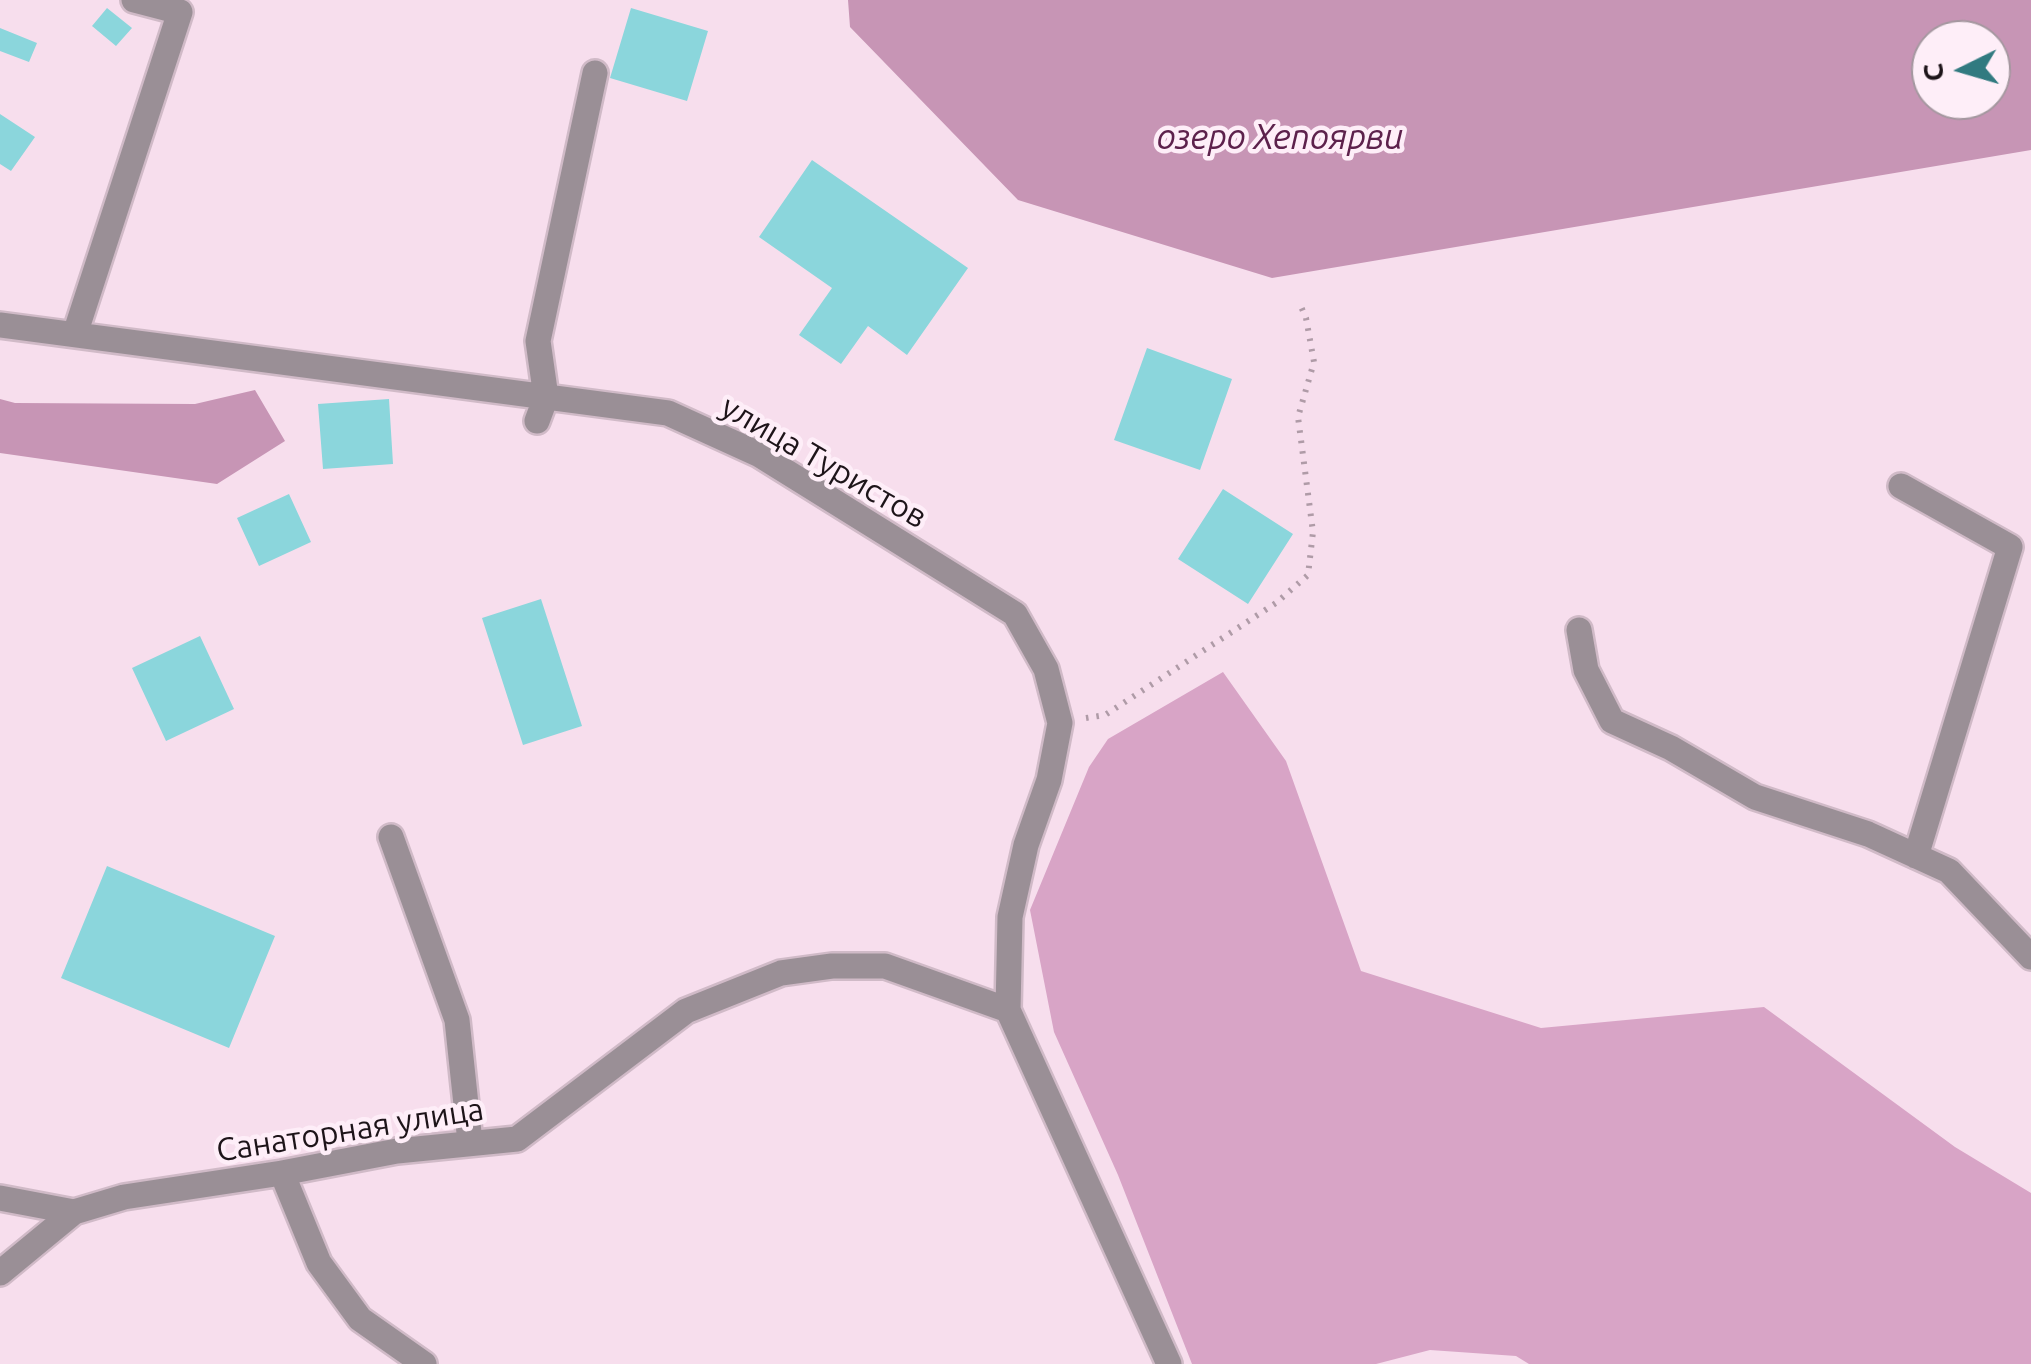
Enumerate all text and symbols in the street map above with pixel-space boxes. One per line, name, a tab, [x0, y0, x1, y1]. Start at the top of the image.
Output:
north arrow	[1911, 20, 2011, 120]
text: С	[1916, 62, 1949, 83]
water label: озеро Хепоярви	[1157, 116, 1403, 158]
street label: улица Туристов	[714, 388, 934, 536]
street label: Санаторная улица	[214, 1090, 486, 1170]

